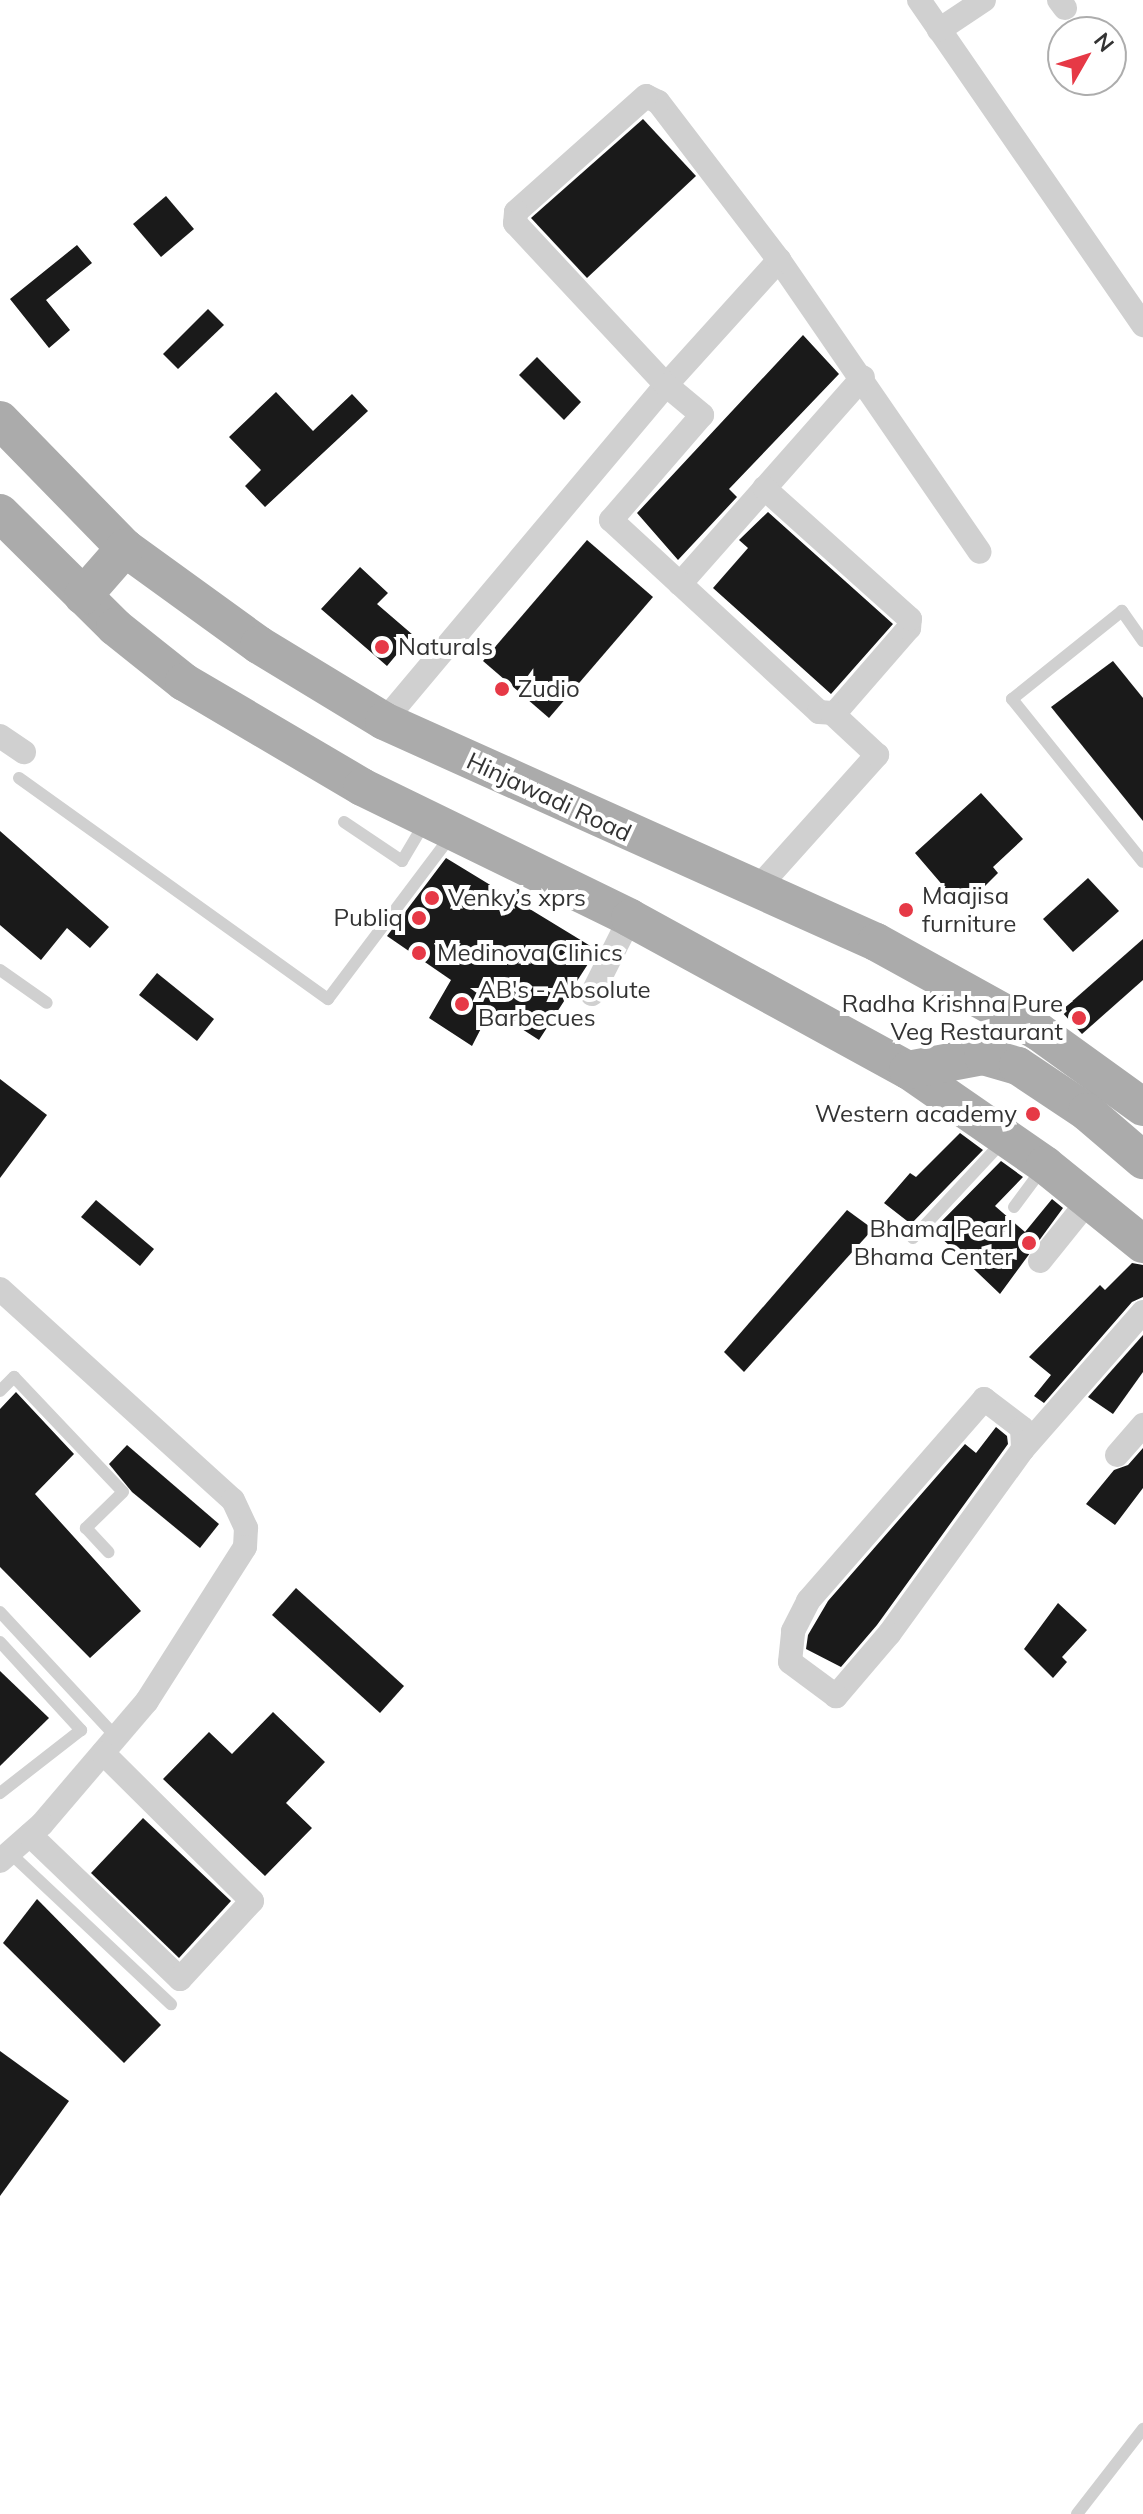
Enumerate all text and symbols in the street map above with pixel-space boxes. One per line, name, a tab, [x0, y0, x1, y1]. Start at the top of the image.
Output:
north arrow	[1047, 16, 1127, 96]
text: N	[1088, 27, 1120, 57]
place label: Naturals	[398, 633, 493, 661]
marker: Naturals	[373, 638, 391, 656]
place label: Zudio	[518, 675, 580, 703]
marker: Zudio	[493, 680, 511, 698]
street label: Hinjawadi Road	[462, 746, 636, 848]
place label: Maajisa furniture	[922, 882, 1016, 938]
place label: Venky’s xprs	[448, 884, 586, 912]
marker: Venky’s xprs	[423, 889, 441, 907]
marker: Maajisa furniture	[897, 901, 915, 919]
place label: Publiq	[333, 904, 403, 932]
marker: Publiq	[410, 909, 428, 927]
place label: Medinova Clinics	[437, 939, 623, 967]
marker: Medinova Clinics	[408, 942, 430, 964]
place label: AB's - Absolute Barbecues	[478, 976, 651, 1032]
place label: Radha Krishna Pure Veg Restaurant	[842, 990, 1063, 1046]
marker: AB's - Absolute Barbecues	[453, 995, 471, 1013]
marker: Radha Krishna Pure Veg Restaurant	[1070, 1009, 1088, 1027]
place label: Western academy	[815, 1100, 1017, 1128]
marker: Western academy	[1024, 1105, 1042, 1123]
place label: Bhama Pearl Bhama Center	[854, 1215, 1013, 1271]
marker: Bhama Pearl Bhama Center	[1020, 1234, 1038, 1252]

